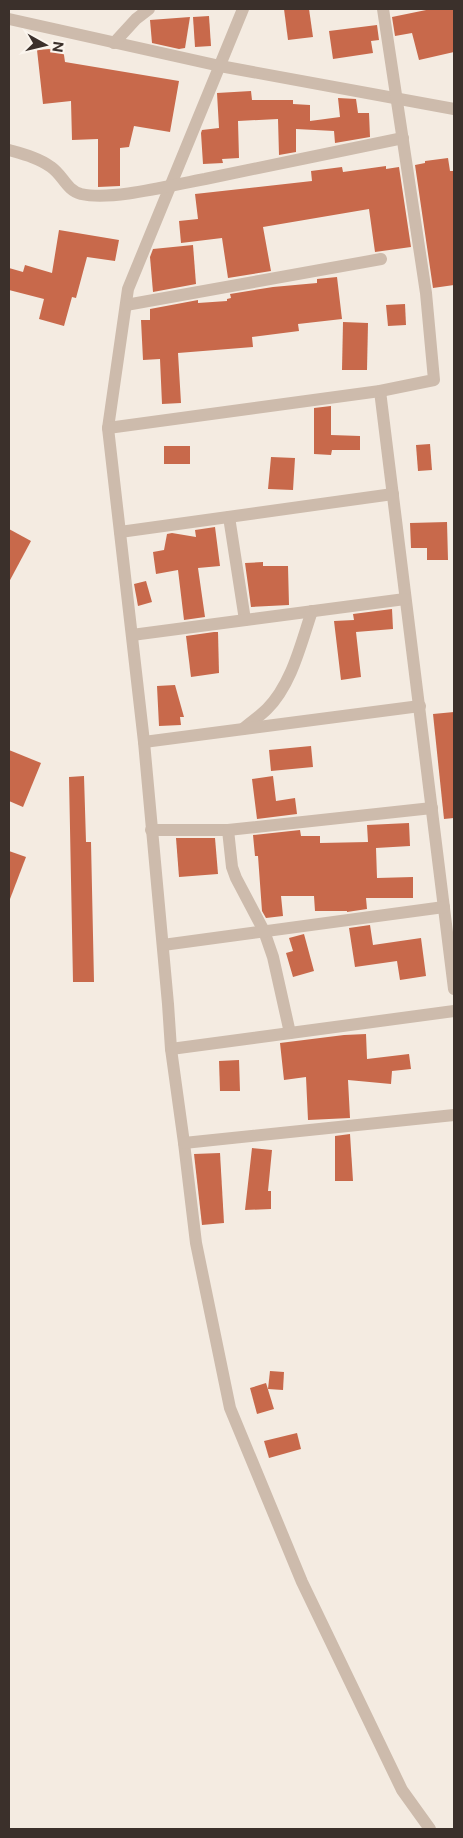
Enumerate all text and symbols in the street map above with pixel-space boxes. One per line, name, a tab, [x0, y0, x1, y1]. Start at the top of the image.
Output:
north arrow	[20, 20, 70, 70]
text: N	[49, 40, 67, 53]

